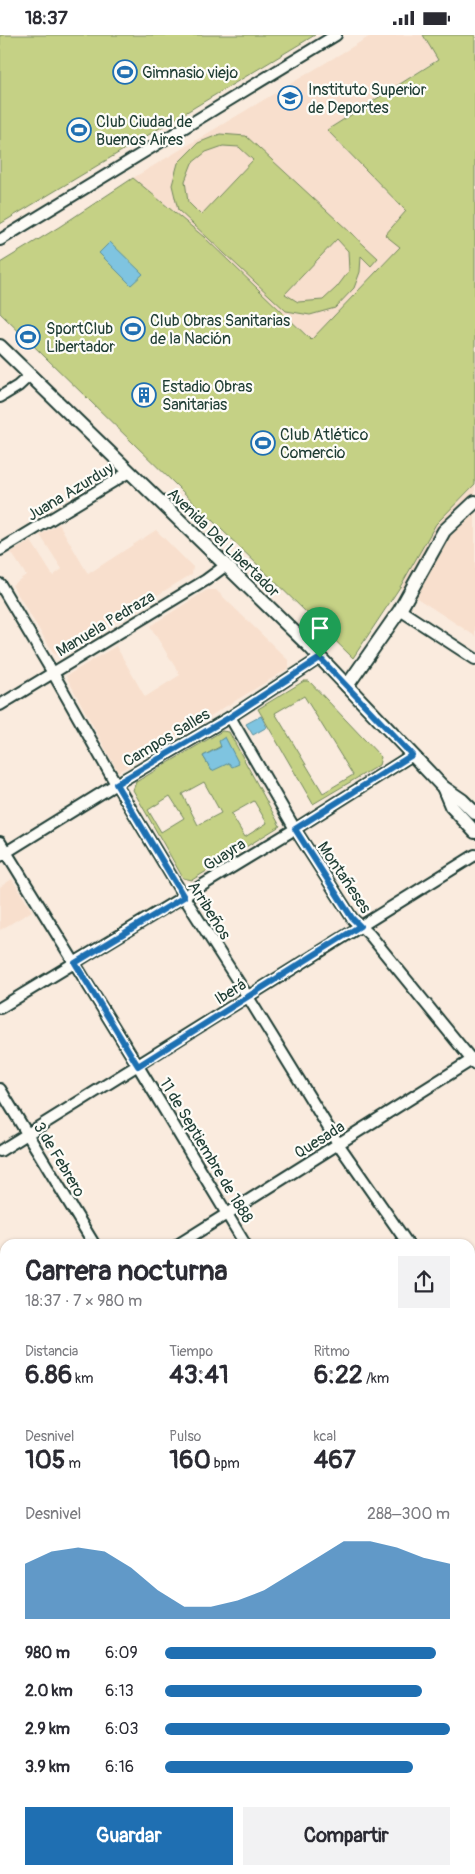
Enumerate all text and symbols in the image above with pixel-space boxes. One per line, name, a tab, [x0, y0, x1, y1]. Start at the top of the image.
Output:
text: 18:37	[25, 6, 68, 30]
sports icon: Gimnasio viejo	[112, 59, 138, 85]
place label: Gimnasio viejo	[142, 63, 238, 83]
place label: Instituto Superior de Deportes	[308, 80, 427, 118]
school or university icon: Instituto Superior de Deportes	[277, 85, 303, 111]
place label: Club Ciudad de Buenos Aires	[96, 112, 192, 150]
sports icon: Club Ciudad de Buenos Aires	[66, 117, 92, 143]
place label: Club Obras Sanitarias de la Nación	[150, 311, 290, 349]
sports icon: Club Obras Sanitarias de la Nación	[120, 316, 146, 342]
place label: SportClub Libertador	[46, 319, 115, 357]
sports icon: SportClub Libertador	[15, 324, 41, 350]
place label: Estadio Obras Sanitarias	[162, 377, 252, 415]
building icon: Estadio Obras Sanitarias	[131, 382, 157, 408]
place label: Club Atlético Comercio	[280, 425, 369, 463]
sports icon: Club Atlético Comercio	[250, 430, 276, 456]
street label: Juana Azurduy	[24, 458, 118, 526]
street label: Avenida Del Libertador	[163, 484, 284, 602]
street label: Manuela Pedraza	[52, 587, 159, 661]
pin	[299, 607, 341, 658]
icon: arrive	[306, 614, 334, 642]
street label: Campos Salles	[119, 704, 214, 772]
street label: Guayra	[200, 834, 249, 876]
street label: Montañeses	[313, 838, 375, 917]
street label: Arribeños	[183, 878, 235, 944]
street label: Iberá	[211, 975, 250, 1009]
street label: 11 de Septiembre de 1888	[155, 1074, 257, 1227]
street label: Quesada	[291, 1117, 348, 1163]
street label: 3 de Febrero	[29, 1118, 90, 1201]
text: Carrera nocturna	[25, 1254, 228, 1289]
button: share	[398, 1256, 450, 1308]
text: 18:37 · 7 × 980 m	[25, 1291, 142, 1311]
text: Distancia	[25, 1343, 78, 1360]
text: Tiempo	[169, 1343, 213, 1360]
text: Ritmo	[314, 1343, 350, 1360]
text: 6.86	[25, 1360, 72, 1391]
text: 43:41	[169, 1360, 229, 1391]
text: 6:22	[314, 1360, 363, 1391]
text: km	[72, 1370, 94, 1387]
text: /km	[363, 1370, 389, 1387]
text: Desnivel	[25, 1428, 74, 1445]
text: Pulso	[169, 1428, 201, 1445]
text: kcal	[314, 1428, 336, 1445]
text: 105	[25, 1445, 65, 1476]
text: 160	[169, 1445, 211, 1476]
text: 467	[314, 1445, 356, 1476]
text: m	[65, 1455, 81, 1472]
text: bpm	[211, 1455, 240, 1472]
text: Desnivel	[25, 1504, 81, 1524]
text: 288–300 m	[367, 1504, 450, 1524]
text: 980 m	[25, 1643, 70, 1663]
text: 6:09	[105, 1643, 138, 1663]
text: 2.0 km	[25, 1681, 73, 1701]
text: 6:13	[105, 1681, 134, 1701]
text: 2.9 km	[25, 1719, 70, 1739]
text: 6:03	[105, 1719, 138, 1739]
text: 3.9 km	[25, 1757, 70, 1777]
text: 6:16	[105, 1757, 134, 1777]
button: Guardar	[25, 1807, 233, 1865]
button: Compartir	[243, 1807, 450, 1865]

